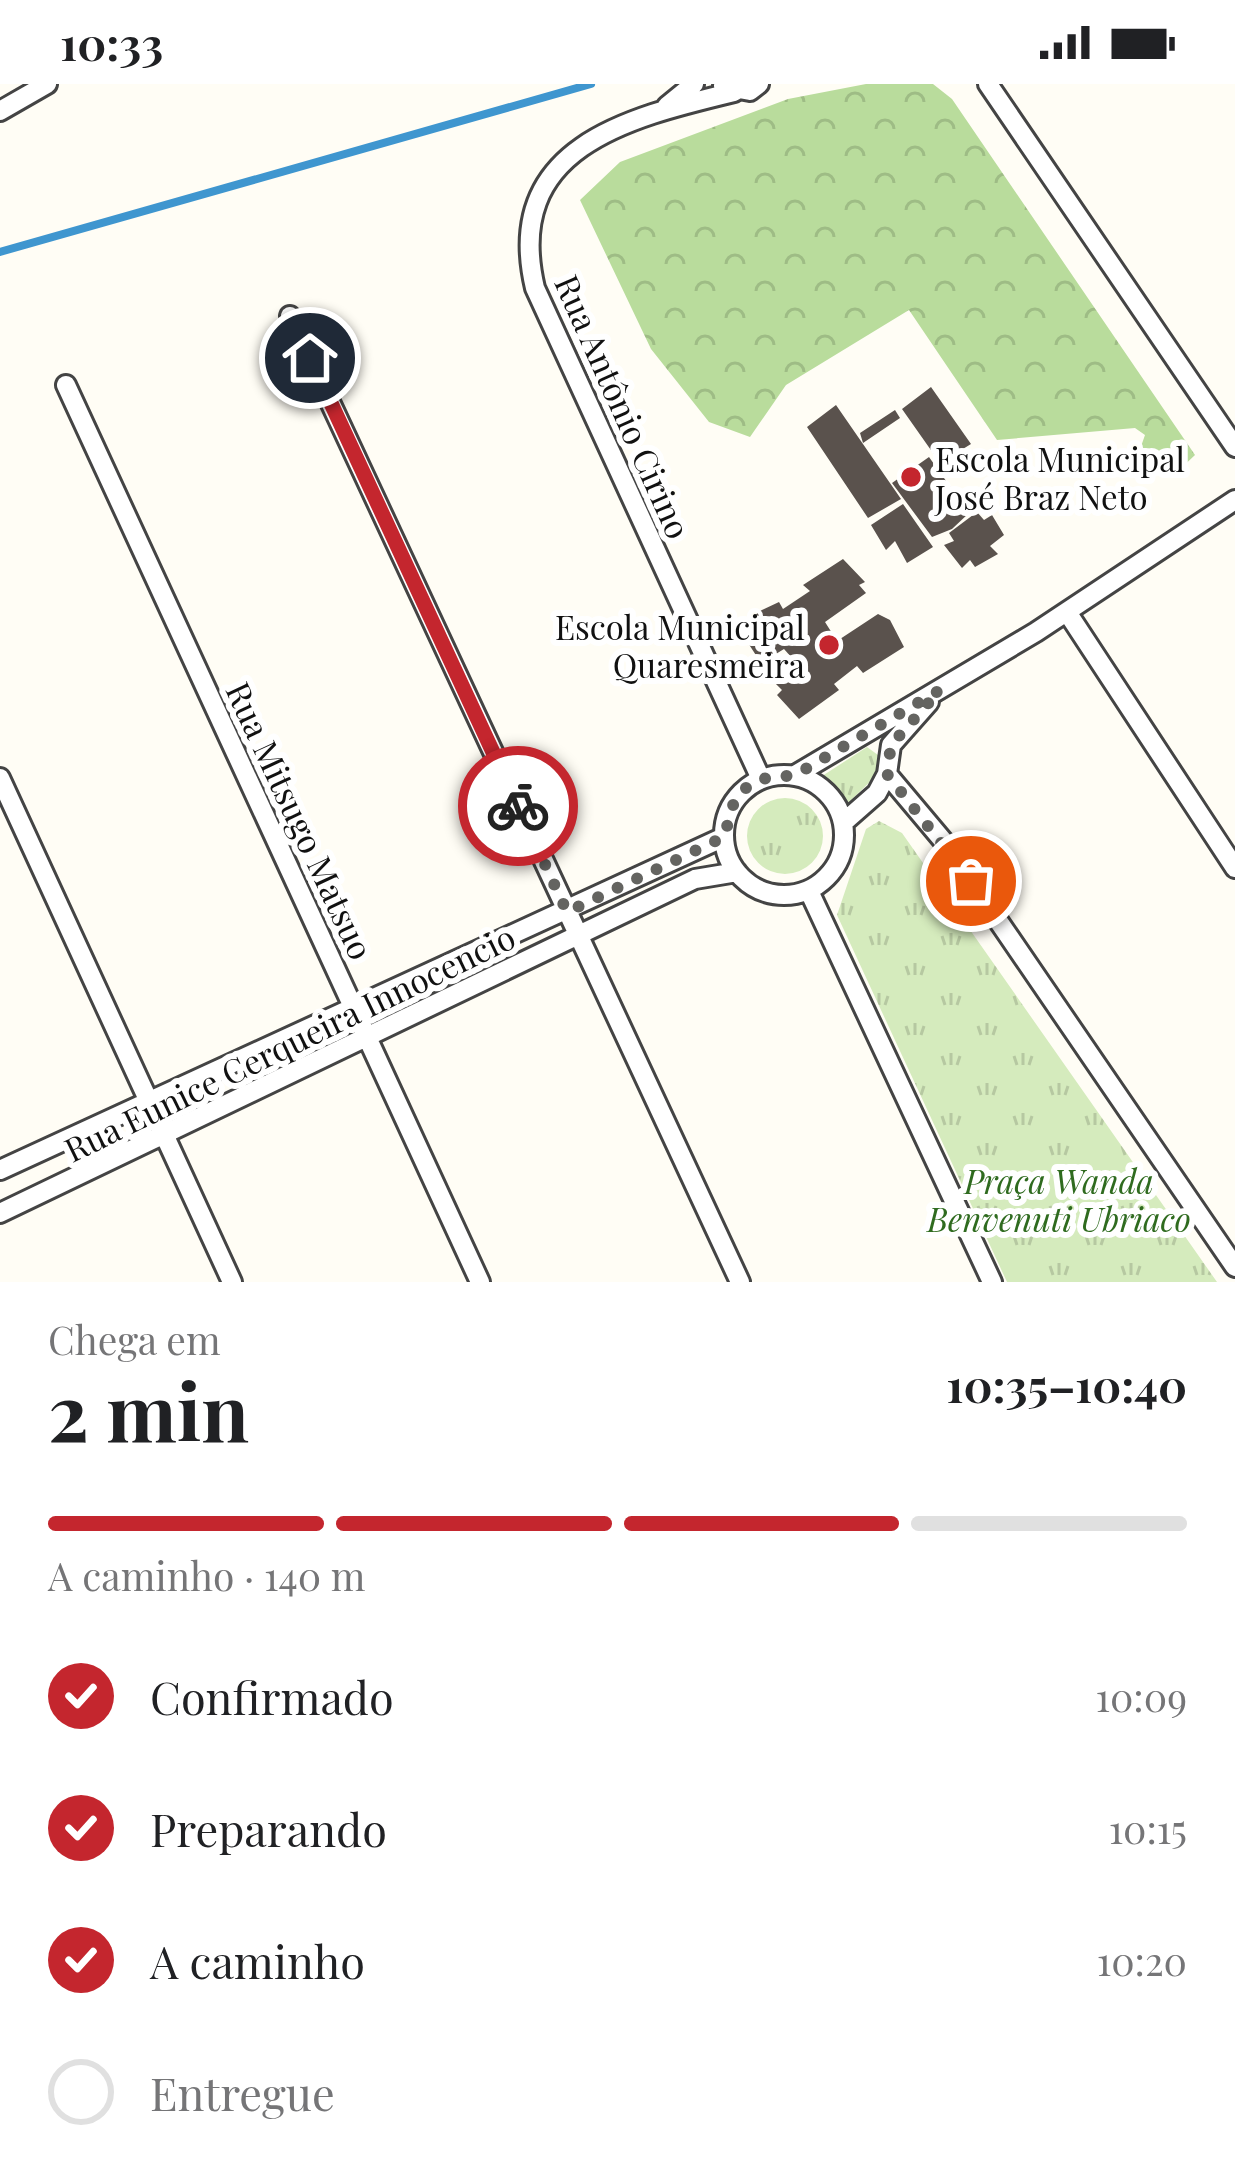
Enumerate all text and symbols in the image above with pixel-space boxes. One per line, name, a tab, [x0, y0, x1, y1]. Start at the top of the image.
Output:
text: 10:33	[60, 12, 163, 72]
street label: Rua Antônio Cirino	[546, 267, 702, 545]
pin	[259, 307, 361, 409]
icon: home	[277, 325, 343, 391]
place label: Escola Municipal José Braz Neto	[934, 436, 1185, 518]
marker: Escola Municipal José Braz Neto	[898, 464, 924, 490]
place label: Escola Municipal Quaresmeira	[555, 604, 806, 686]
marker: Escola Municipal Quaresmeira	[816, 632, 842, 658]
street label: Rua Mitsugo Matsuo	[217, 674, 385, 966]
courier	[458, 746, 578, 866]
icon: bike	[485, 773, 551, 839]
pin	[920, 830, 1022, 932]
icon: bag	[938, 848, 1004, 914]
street label: Rua Eunice Cerqueira Innocencio	[57, 914, 521, 1170]
park label: Praça Wanda Benvenuti Ubriaco	[925, 1158, 1191, 1240]
text: Chega em	[48, 1313, 221, 1365]
text: 10:35–10:40	[946, 1354, 1187, 1414]
text: 2 min	[48, 1358, 249, 1462]
text: A caminho · 140 m	[48, 1549, 365, 1601]
icon: check	[48, 1663, 114, 1729]
text: Confirmado	[150, 1666, 394, 1726]
text: 10:09	[1096, 1670, 1187, 1722]
icon: check	[48, 1795, 114, 1861]
text: Preparando	[150, 1798, 387, 1858]
text: 10:15	[1109, 1802, 1187, 1854]
icon: check	[48, 1927, 114, 1993]
text: A caminho	[150, 1930, 365, 1990]
text: 10:20	[1097, 1934, 1187, 1986]
text: Entregue	[150, 2062, 335, 2122]

